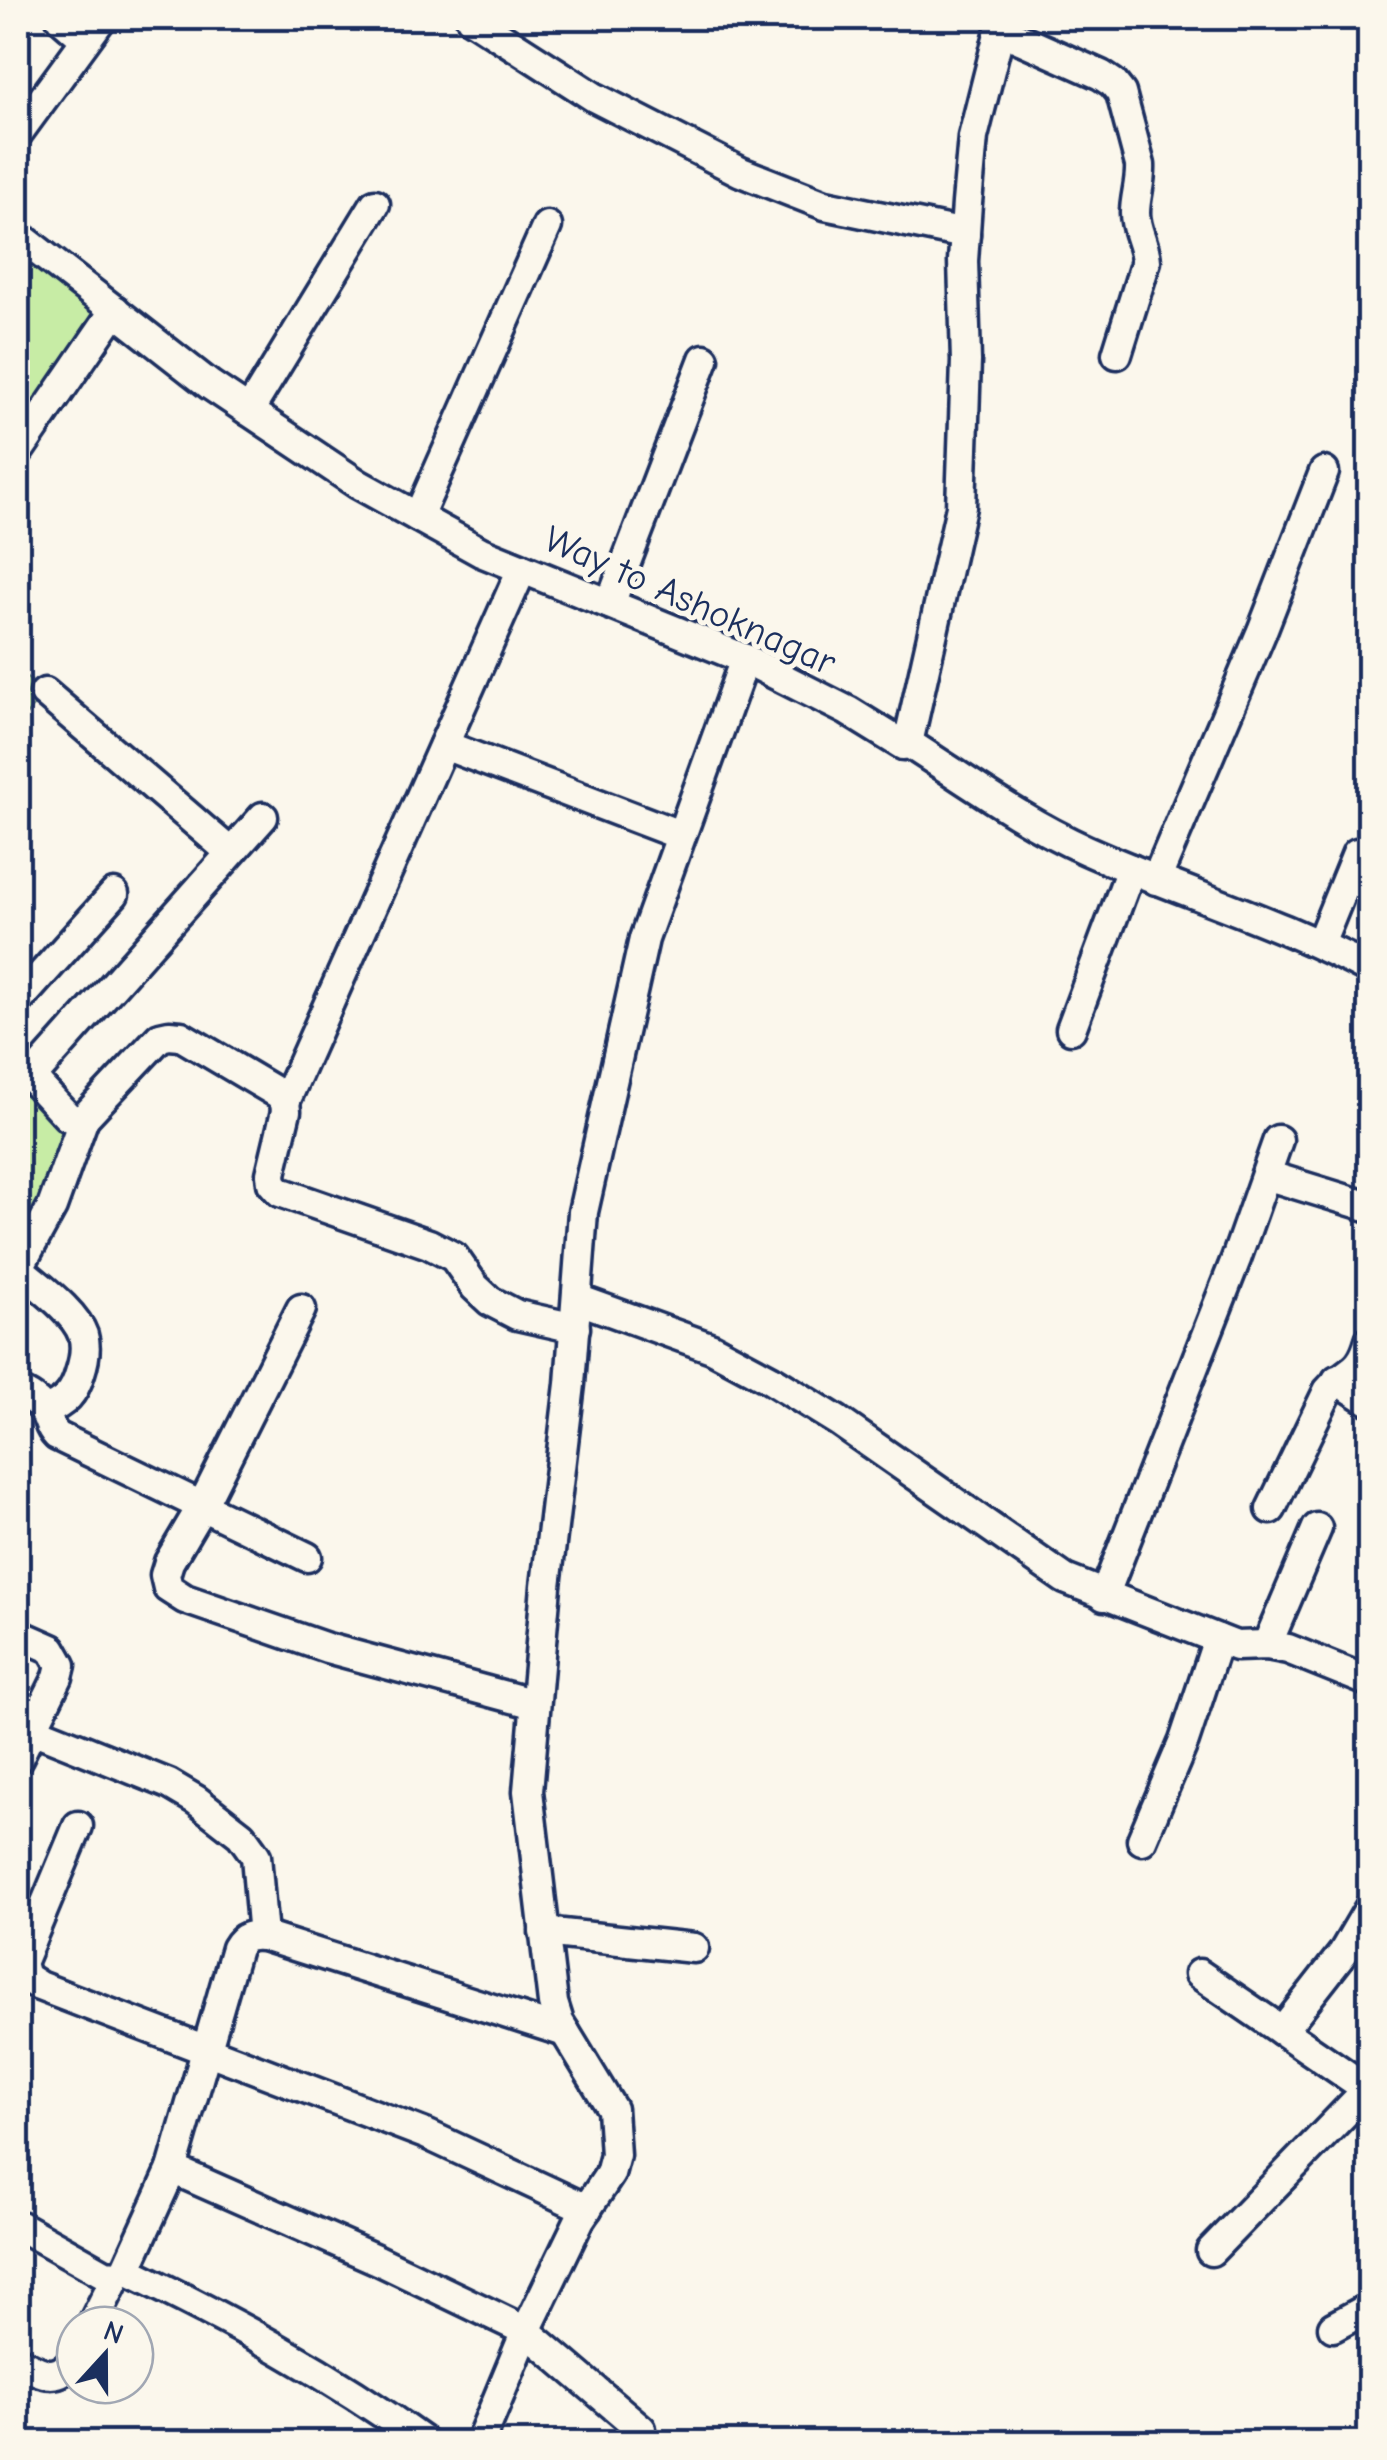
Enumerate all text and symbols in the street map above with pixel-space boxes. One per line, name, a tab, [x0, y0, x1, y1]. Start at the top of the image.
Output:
street label: Way to Ashoknagar	[537, 517, 843, 685]
north arrow	[55, 2305, 155, 2405]
text: N	[99, 2314, 128, 2351]

